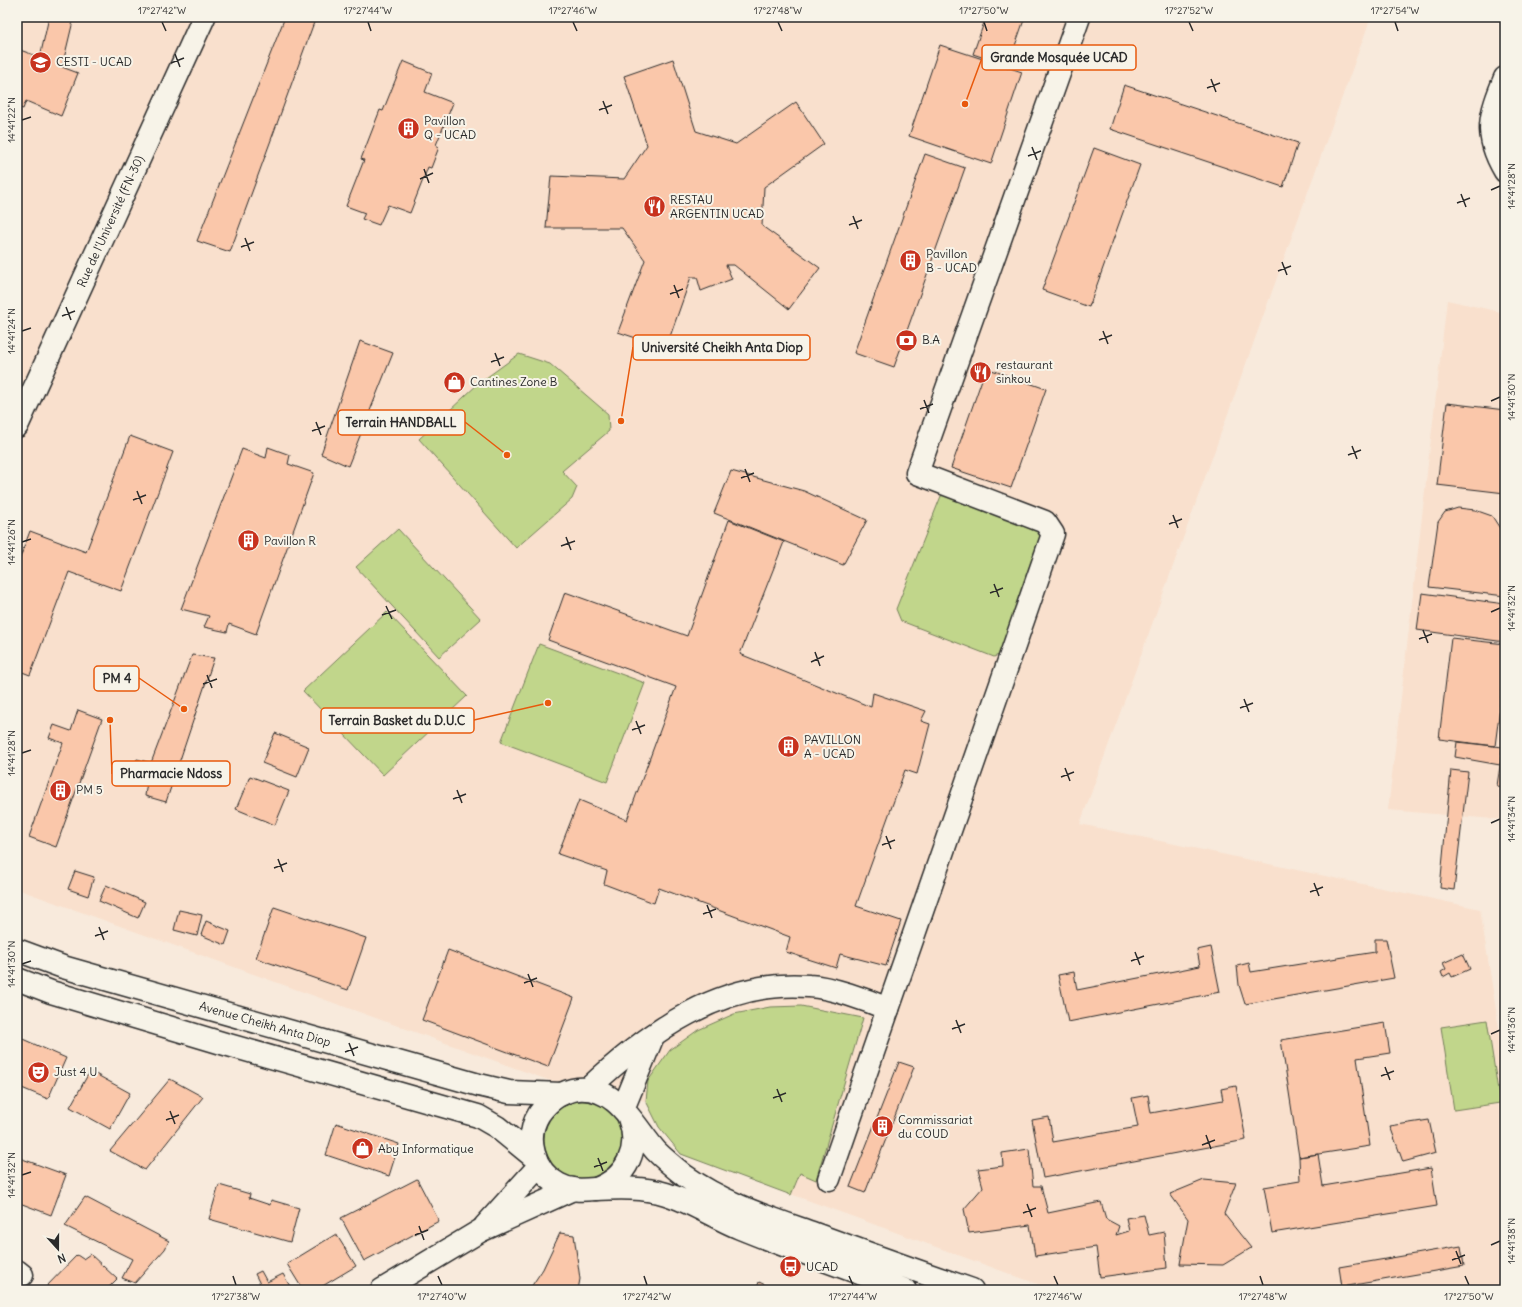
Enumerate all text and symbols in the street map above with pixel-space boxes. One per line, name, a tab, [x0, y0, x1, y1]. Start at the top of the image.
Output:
text: 17°27'42"W	[138, 4, 186, 17]
text: 17°27'44"W	[344, 4, 392, 17]
text: 17°27'46"W	[549, 4, 597, 17]
text: 17°27'48"W	[754, 4, 802, 17]
text: 17°27'50"W	[959, 4, 1009, 17]
text: 17°27'52"W	[1165, 4, 1213, 17]
text: 17°27'54"W	[1371, 4, 1419, 17]
callout: Grande Mosquée UCAD	[982, 45, 1136, 70]
school or university icon: CESTI - UCAD	[27, 49, 53, 75]
text: Grande Mosquée UCAD	[990, 49, 1128, 66]
place label: CESTI - UCAD	[56, 54, 132, 69]
text: 14°41'22"N	[5, 97, 18, 143]
place label: Pavillon Q - UCAD	[424, 113, 476, 142]
building icon: Pavillon Q - UCAD	[395, 115, 421, 141]
street label: Rue de l'Université (FN-30)	[73, 153, 147, 289]
text: 14°41'28"N	[1505, 163, 1518, 209]
place label: RESTAU ARGENTIN UCAD	[670, 192, 764, 221]
restaurant icon: RESTAU ARGENTIN UCAD	[642, 194, 668, 220]
place label: Pavillon B - UCAD	[926, 246, 977, 275]
building icon: Pavillon B - UCAD	[897, 248, 923, 274]
text: 14°41'24"N	[5, 308, 18, 354]
bank icon: B.A	[893, 327, 919, 353]
place label: B.A	[922, 332, 940, 347]
callout: Université Cheikh Anta Diop	[633, 335, 810, 360]
text: Université Cheikh Anta Diop	[641, 339, 803, 356]
place label: restaurant sinkou	[996, 357, 1053, 386]
restaurant icon: restaurant sinkou	[967, 359, 993, 385]
shop icon: Cantines Zone B	[442, 369, 468, 395]
text: 14°41'30"N	[1505, 373, 1518, 421]
place label: Cantines Zone B	[470, 374, 558, 389]
callout: Terrain HANDBALL	[338, 410, 465, 435]
text: Terrain HANDBALL	[345, 414, 457, 431]
text: 14°41'26"N	[5, 519, 18, 565]
building icon: Pavillon R	[235, 528, 261, 554]
place label: Pavillon R	[264, 533, 316, 548]
text: 14°41'32"N	[1505, 585, 1518, 631]
callout: PM 4	[94, 666, 139, 691]
text: PM 4	[103, 670, 132, 687]
callout: Terrain Basket du D.U.C	[321, 708, 474, 733]
text: Terrain Basket du D.U.C	[329, 712, 466, 729]
text: 14°41'28"N	[5, 730, 18, 776]
place label: PAVILLON A - UCAD	[804, 732, 861, 761]
building icon: PAVILLON A - UCAD	[776, 734, 802, 760]
callout: Pharmacie Ndoss	[112, 761, 230, 786]
text: Pharmacie Ndoss	[120, 765, 222, 782]
building icon: PM 5	[48, 777, 74, 803]
place label: PM 5	[76, 782, 103, 797]
text: 14°41'34"N	[1505, 796, 1518, 842]
text: 14°41'30"N	[5, 940, 18, 988]
street label: Avenue Cheikh Anta Diop	[198, 998, 333, 1050]
text: 14°41'36"N	[1505, 1007, 1518, 1053]
theatre icon: Just 4 U	[25, 1059, 51, 1085]
place label: Just 4 U	[54, 1064, 97, 1079]
place label: Commissariat du COUD	[898, 1112, 973, 1141]
building icon: Commissariat du COUD	[869, 1114, 895, 1140]
shop icon: Aby Informatique	[349, 1136, 375, 1162]
place label: Aby Informatique	[378, 1141, 474, 1156]
text: 14°41'32"N	[5, 1152, 18, 1198]
text: 14°41'38"N	[1505, 1218, 1518, 1264]
north arrow	[38, 1229, 78, 1269]
text: N	[56, 1250, 68, 1266]
bus stop icon: UCAD	[778, 1254, 804, 1280]
place label: UCAD	[806, 1259, 838, 1274]
text: 17°27'38"W	[212, 1290, 260, 1303]
text: 17°27'40"W	[417, 1290, 467, 1303]
text: 17°27'42"W	[623, 1290, 671, 1303]
text: 17°27'44"W	[829, 1290, 877, 1303]
text: 17°27'46"W	[1034, 1290, 1082, 1303]
text: 17°27'48"W	[1239, 1290, 1287, 1303]
text: 17°27'50"W	[1444, 1290, 1494, 1303]

